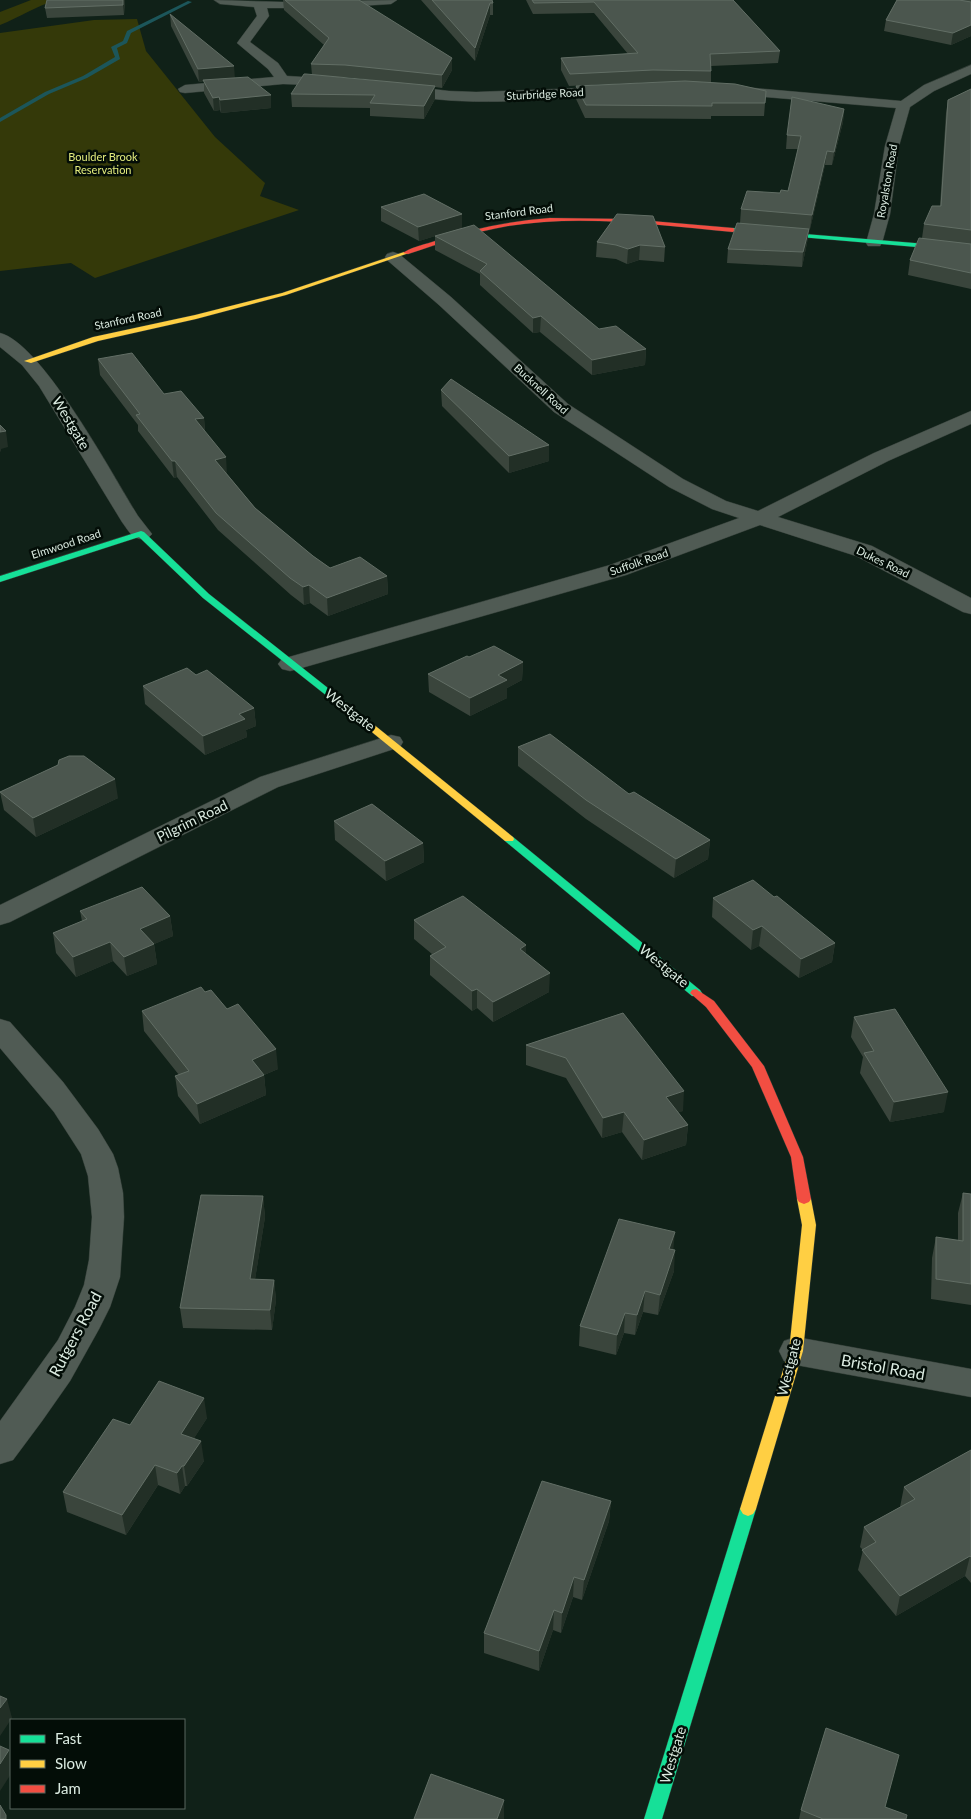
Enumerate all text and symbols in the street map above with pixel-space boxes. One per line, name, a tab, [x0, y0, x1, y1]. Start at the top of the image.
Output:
street label: Sturbridge Road	[506, 85, 584, 102]
street label: Royalston Road	[874, 143, 899, 219]
park label: Boulder Brook Reservation	[68, 150, 138, 176]
street label: Stanford Road	[484, 201, 554, 222]
street label: Stanford Road	[93, 305, 163, 332]
street label: Bucknell Road	[512, 361, 571, 416]
street label: Westgate	[49, 393, 94, 452]
street label: Elmwood Road	[29, 526, 102, 561]
street label: Dukes Road	[855, 543, 912, 580]
street label: Suffolk Road	[608, 545, 670, 578]
street label: Westgate	[322, 685, 379, 734]
street label: Pilgrim Road	[153, 796, 230, 845]
street label: Westgate	[636, 941, 692, 991]
street label: Rutgers Road	[44, 1288, 105, 1379]
street label: Westgate	[773, 1336, 804, 1397]
street label: Bristol Road	[840, 1350, 927, 1383]
legend	[10, 1719, 185, 1809]
street label: Westgate	[656, 1724, 689, 1785]
text: Fast	[55, 1729, 82, 1747]
text: Slow	[55, 1754, 87, 1772]
text: Jam	[55, 1779, 81, 1797]

